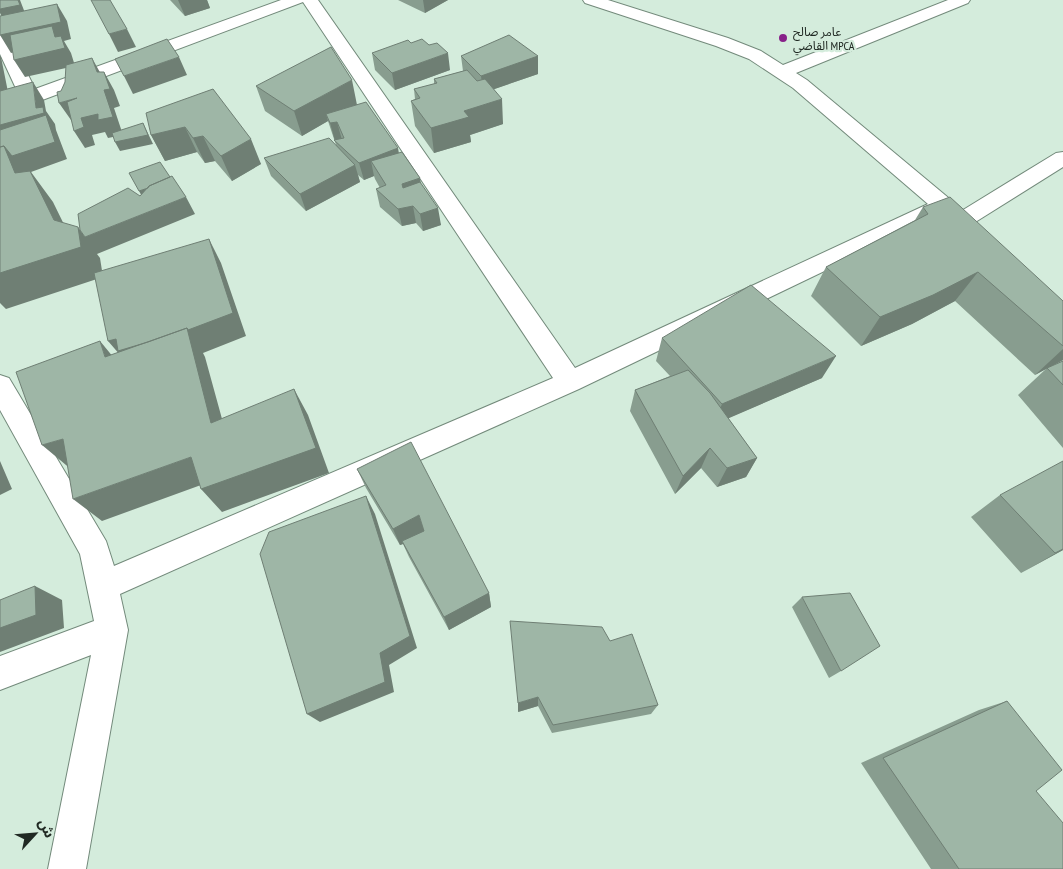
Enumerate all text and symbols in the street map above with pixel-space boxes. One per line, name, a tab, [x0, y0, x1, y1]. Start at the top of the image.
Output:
place label: عامر صالح القاضي MPCA	[793, 24, 855, 55]
marker: عامر صالح القاضي MPCA	[777, 32, 789, 44]
north arrow	[10, 809, 60, 859]
text: ش	[34, 816, 59, 841]

